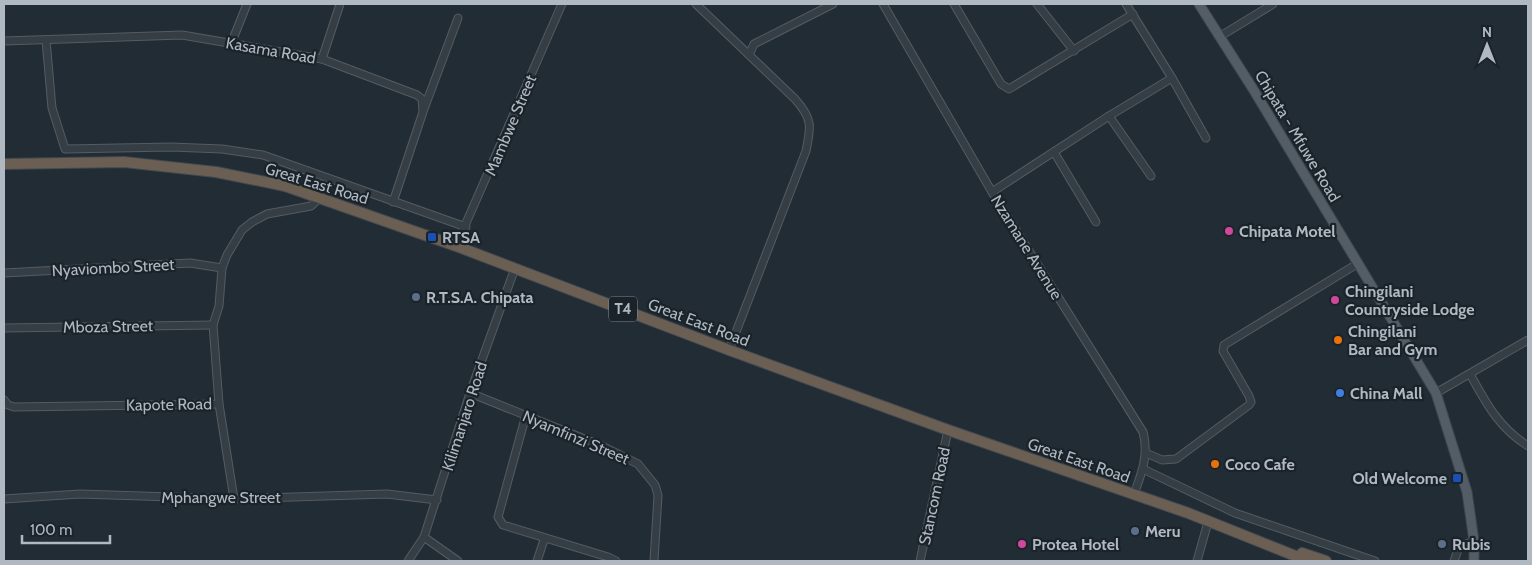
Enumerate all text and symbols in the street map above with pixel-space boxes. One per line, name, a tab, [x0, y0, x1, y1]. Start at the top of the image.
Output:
north arrow	[1462, 20, 1512, 70]
text: N	[1482, 23, 1492, 41]
street label: Kasama Road	[224, 33, 317, 68]
street label: Chipata - Mfuwe Road	[1251, 67, 1344, 205]
street label: Mambwe Street	[481, 71, 541, 179]
street label: Great East Road	[263, 159, 371, 208]
street label: Nzamane Avenue	[987, 192, 1066, 303]
place label: Chipata Motel	[1239, 222, 1336, 241]
marker: Chipata Motel	[1223, 225, 1235, 237]
place label: RTSA	[442, 228, 480, 247]
marker: RTSA	[426, 231, 438, 243]
street label: Nyaviombo Street	[51, 255, 176, 280]
place label: Chingilani Countryside Lodge	[1345, 282, 1475, 319]
place label: R.T.S.A. Chipata	[426, 288, 534, 307]
marker: R.T.S.A. Chipata	[410, 291, 422, 303]
street label: Great East Road	[645, 294, 752, 351]
marker: Chingilani Countryside Lodge	[1329, 294, 1341, 306]
road number: T4	[609, 296, 637, 322]
street label: Mboza Street	[63, 316, 154, 337]
place label: Chingilani Bar and Gym	[1348, 322, 1437, 359]
marker: Chingilani Bar and Gym	[1332, 334, 1344, 346]
street label: Kilimanjaro Road	[438, 359, 491, 473]
place label: China Mall	[1350, 384, 1422, 403]
marker: China Mall	[1334, 387, 1346, 399]
street label: Kapote Road	[126, 394, 212, 415]
street label: Nyamfinzi Street	[520, 406, 633, 469]
street label: Great East Road	[1025, 434, 1133, 487]
street label: Stancom Road	[915, 446, 954, 547]
place label: Coco Cafe	[1225, 455, 1295, 474]
marker: Coco Cafe	[1209, 458, 1221, 470]
place label: Old Welcome	[1352, 469, 1447, 488]
marker: Old Welcome	[1451, 472, 1463, 484]
street label: Mphangwe Street	[161, 488, 281, 507]
scale bar	[22, 512, 110, 544]
text: 100 m	[30, 521, 72, 539]
place label: Meru	[1145, 522, 1180, 541]
marker: Meru	[1129, 525, 1141, 537]
place label: Protea Hotel	[1032, 535, 1119, 554]
place label: Rubis	[1452, 535, 1491, 554]
marker: Protea Hotel	[1016, 538, 1028, 550]
marker: Rubis	[1436, 538, 1448, 550]

